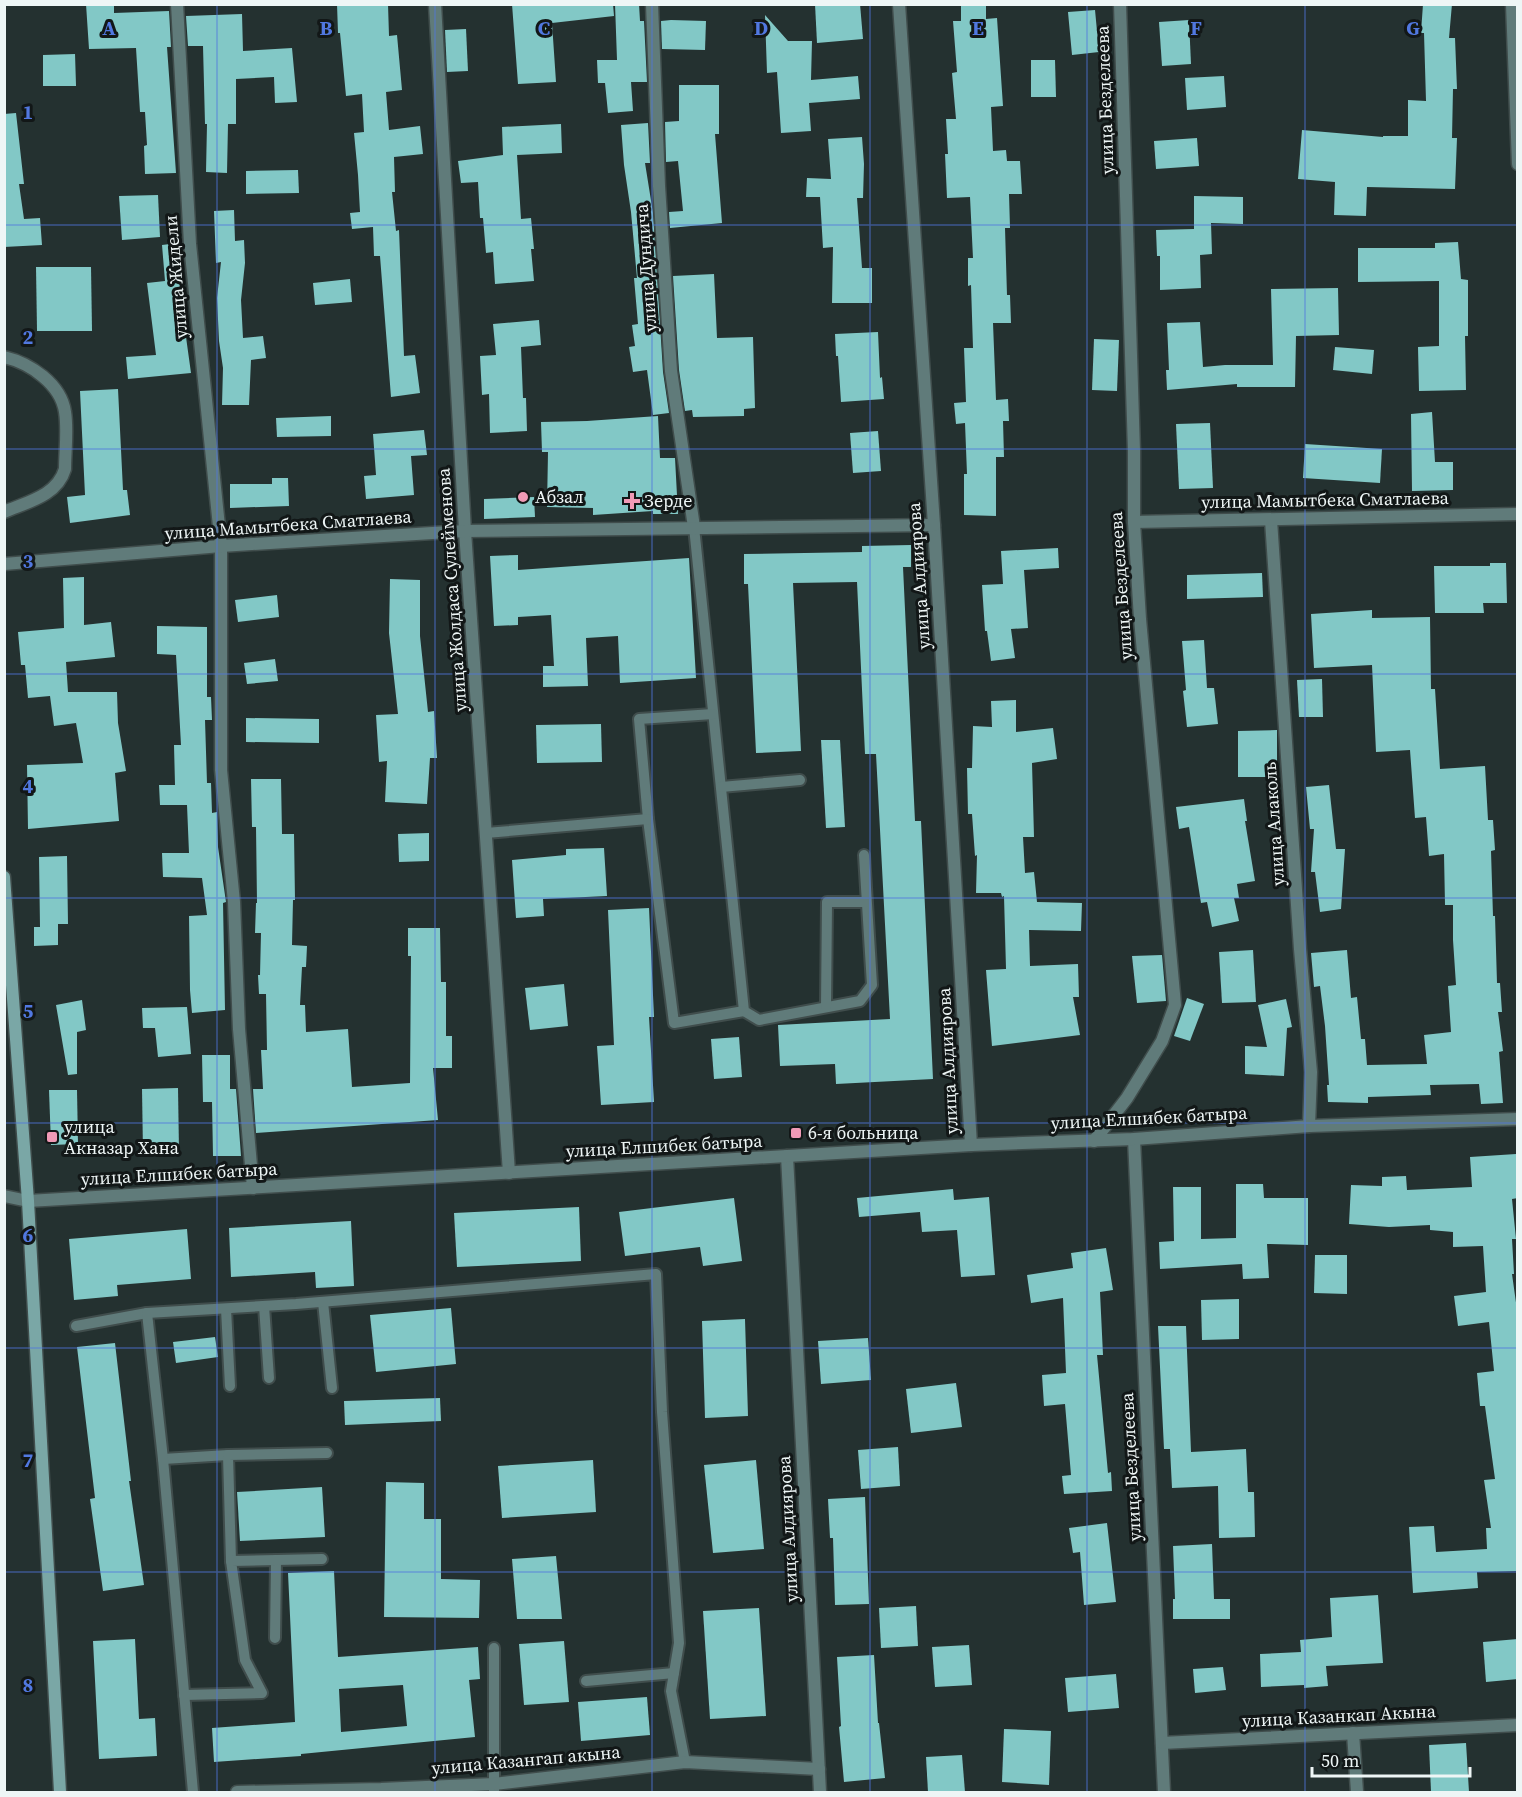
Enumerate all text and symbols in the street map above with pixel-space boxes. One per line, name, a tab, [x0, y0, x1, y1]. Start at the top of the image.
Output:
text: A	[102, 14, 116, 42]
text: B	[319, 14, 333, 42]
text: C	[538, 14, 550, 42]
text: D	[754, 14, 768, 42]
text: E	[972, 14, 984, 42]
text: F	[1190, 14, 1202, 42]
text: G	[1406, 14, 1420, 42]
street label: улица Безделеева	[1089, 24, 1120, 175]
text: 1	[23, 98, 33, 126]
street label: улица Дундича	[628, 202, 662, 333]
street label: улица Жидели	[158, 214, 193, 340]
text: 2	[23, 323, 34, 351]
street label: улица Жолдаса Сулейменова	[430, 466, 473, 713]
place label: Абзал	[535, 484, 584, 509]
street label: улица Мамытбека Сматлаева	[1201, 485, 1450, 514]
place label: Зерде	[644, 488, 692, 513]
marker: Абзал	[516, 490, 530, 504]
marker: Зерде	[625, 494, 639, 508]
street label: улица Алдиярова	[901, 501, 936, 650]
street label: улица Мамытбека Сматлаева	[164, 503, 413, 546]
street label: улица Безделеева	[1103, 510, 1138, 661]
text: 3	[23, 547, 34, 575]
street label: улица Алаколь	[1257, 761, 1290, 887]
text: 4	[23, 772, 34, 800]
street label: улица Алдиярова	[931, 986, 964, 1135]
text: 5	[23, 997, 34, 1025]
street label: улица Елшибек батыра	[1050, 1100, 1249, 1135]
place label: улица Акназар Хана	[64, 1114, 180, 1160]
place label: 6-я больница	[808, 1120, 919, 1145]
marker: 6-я больница	[789, 1126, 803, 1140]
street label: улица Елшибек батыра	[565, 1128, 764, 1163]
marker: улица Акназар Хана	[45, 1130, 59, 1144]
street label: улица Елшибек батыра	[80, 1156, 279, 1191]
text: 6	[23, 1221, 34, 1249]
street label: улица Безделеева	[1114, 1391, 1147, 1542]
text: 7	[23, 1446, 34, 1474]
street label: улица Алдиярова	[771, 1454, 804, 1603]
text: 8	[23, 1671, 33, 1699]
street label: улица Казанкап Акына	[1241, 1698, 1437, 1733]
street label: улица Казангап акына	[430, 1739, 622, 1780]
scale bar	[1312, 1740, 1470, 1778]
text: 50 m	[1321, 1748, 1359, 1773]

